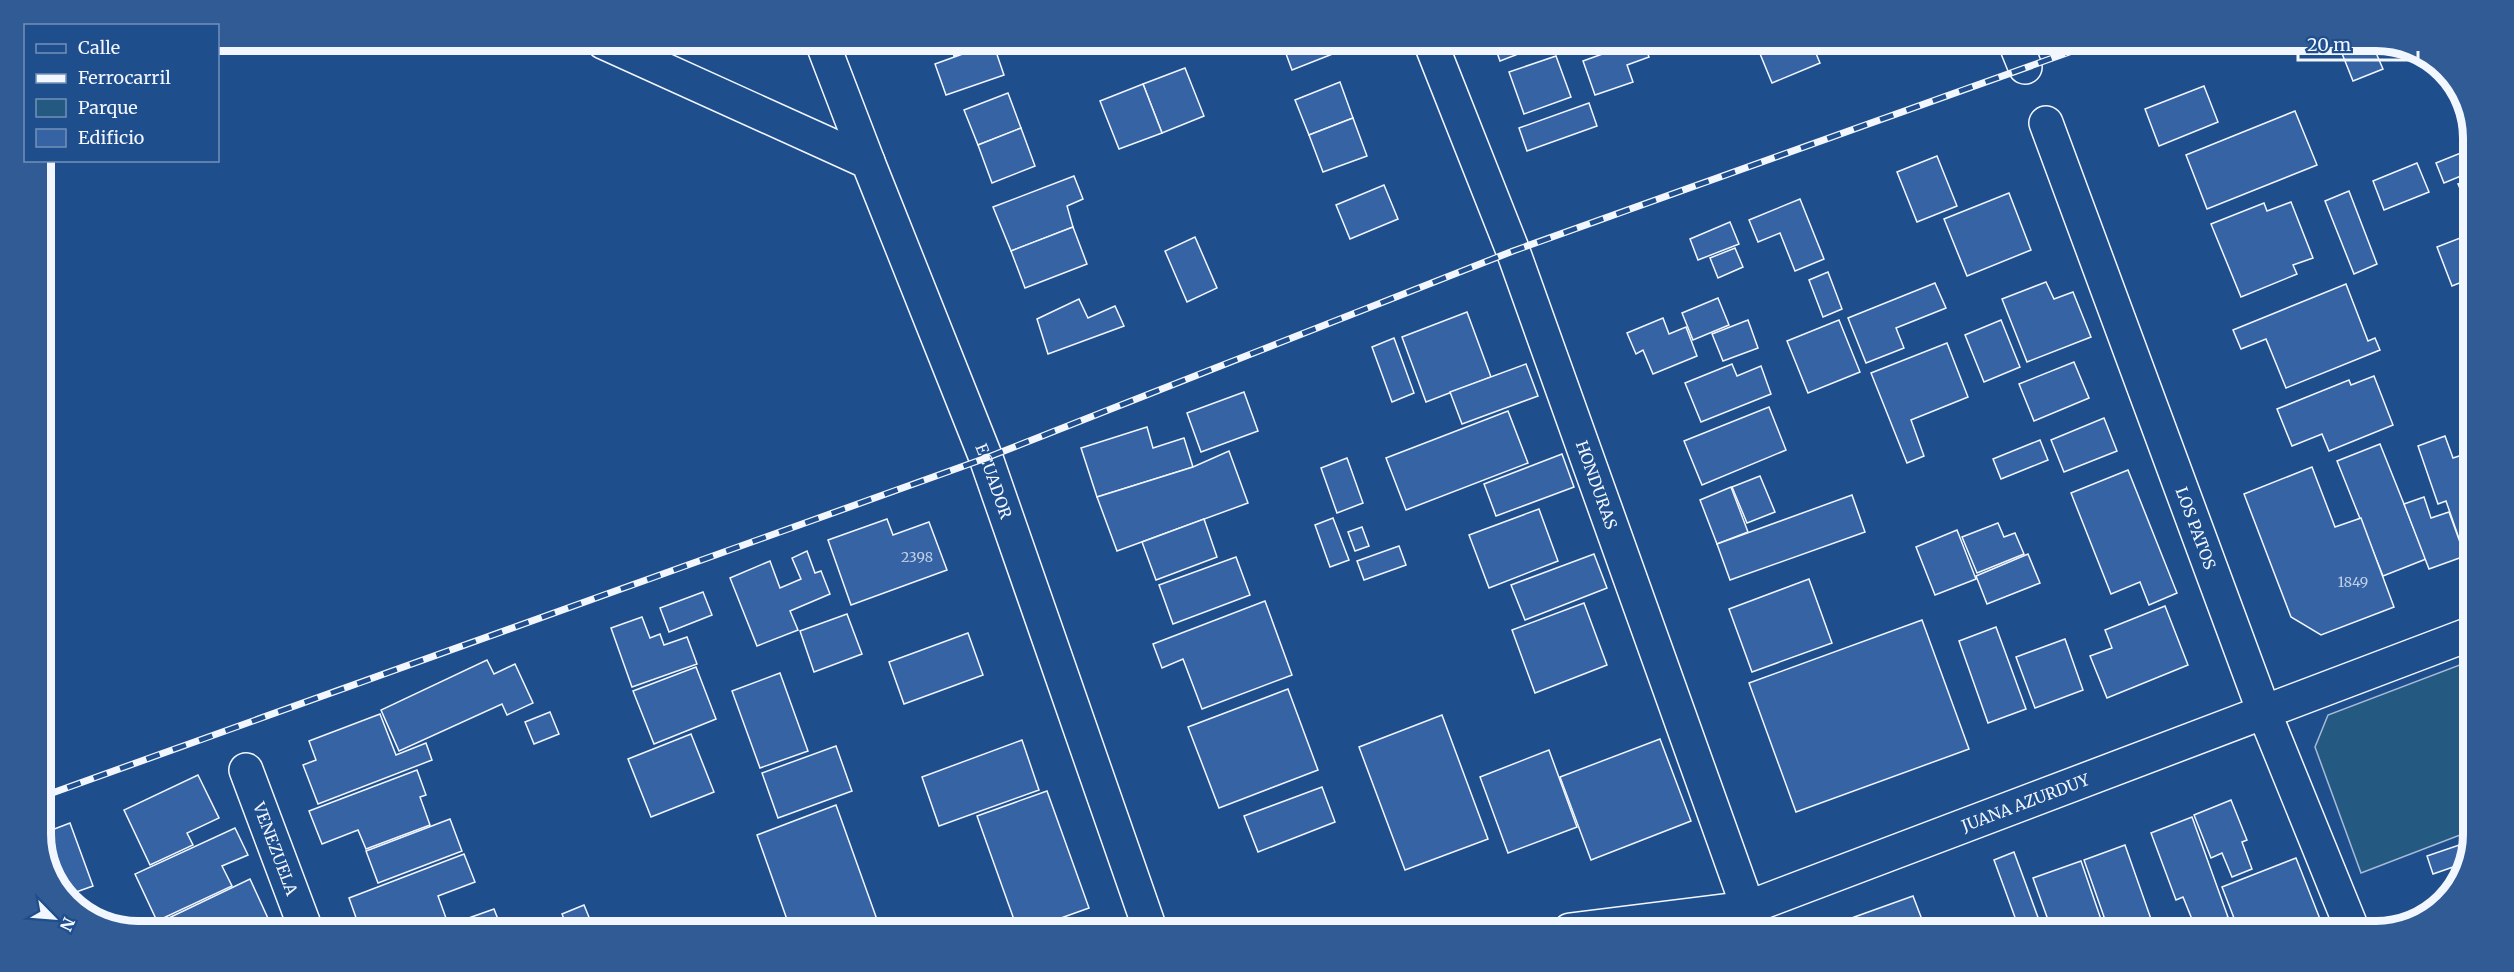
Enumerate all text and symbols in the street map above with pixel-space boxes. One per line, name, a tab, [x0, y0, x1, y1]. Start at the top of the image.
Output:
legend	[24, 24, 219, 162]
scale bar	[2298, 24, 2418, 62]
text: 20 m	[2307, 33, 2351, 56]
text: Calle	[78, 36, 120, 59]
text: Ferrocarril	[78, 66, 171, 89]
text: Parque	[78, 96, 138, 119]
text: Edificio	[78, 126, 144, 149]
street label: HONDURAS	[1572, 438, 1622, 532]
street label: ECUADOR	[971, 441, 1017, 522]
street label: LOS PATOS	[2172, 484, 2220, 572]
house number: 2398	[901, 548, 933, 566]
house number: 1849	[2338, 573, 2368, 591]
street label: JUANA AZURDUY	[1958, 769, 2093, 836]
street label: VENEZUELA	[249, 798, 302, 899]
north arrow	[24, 888, 84, 948]
text: N	[56, 914, 79, 935]

